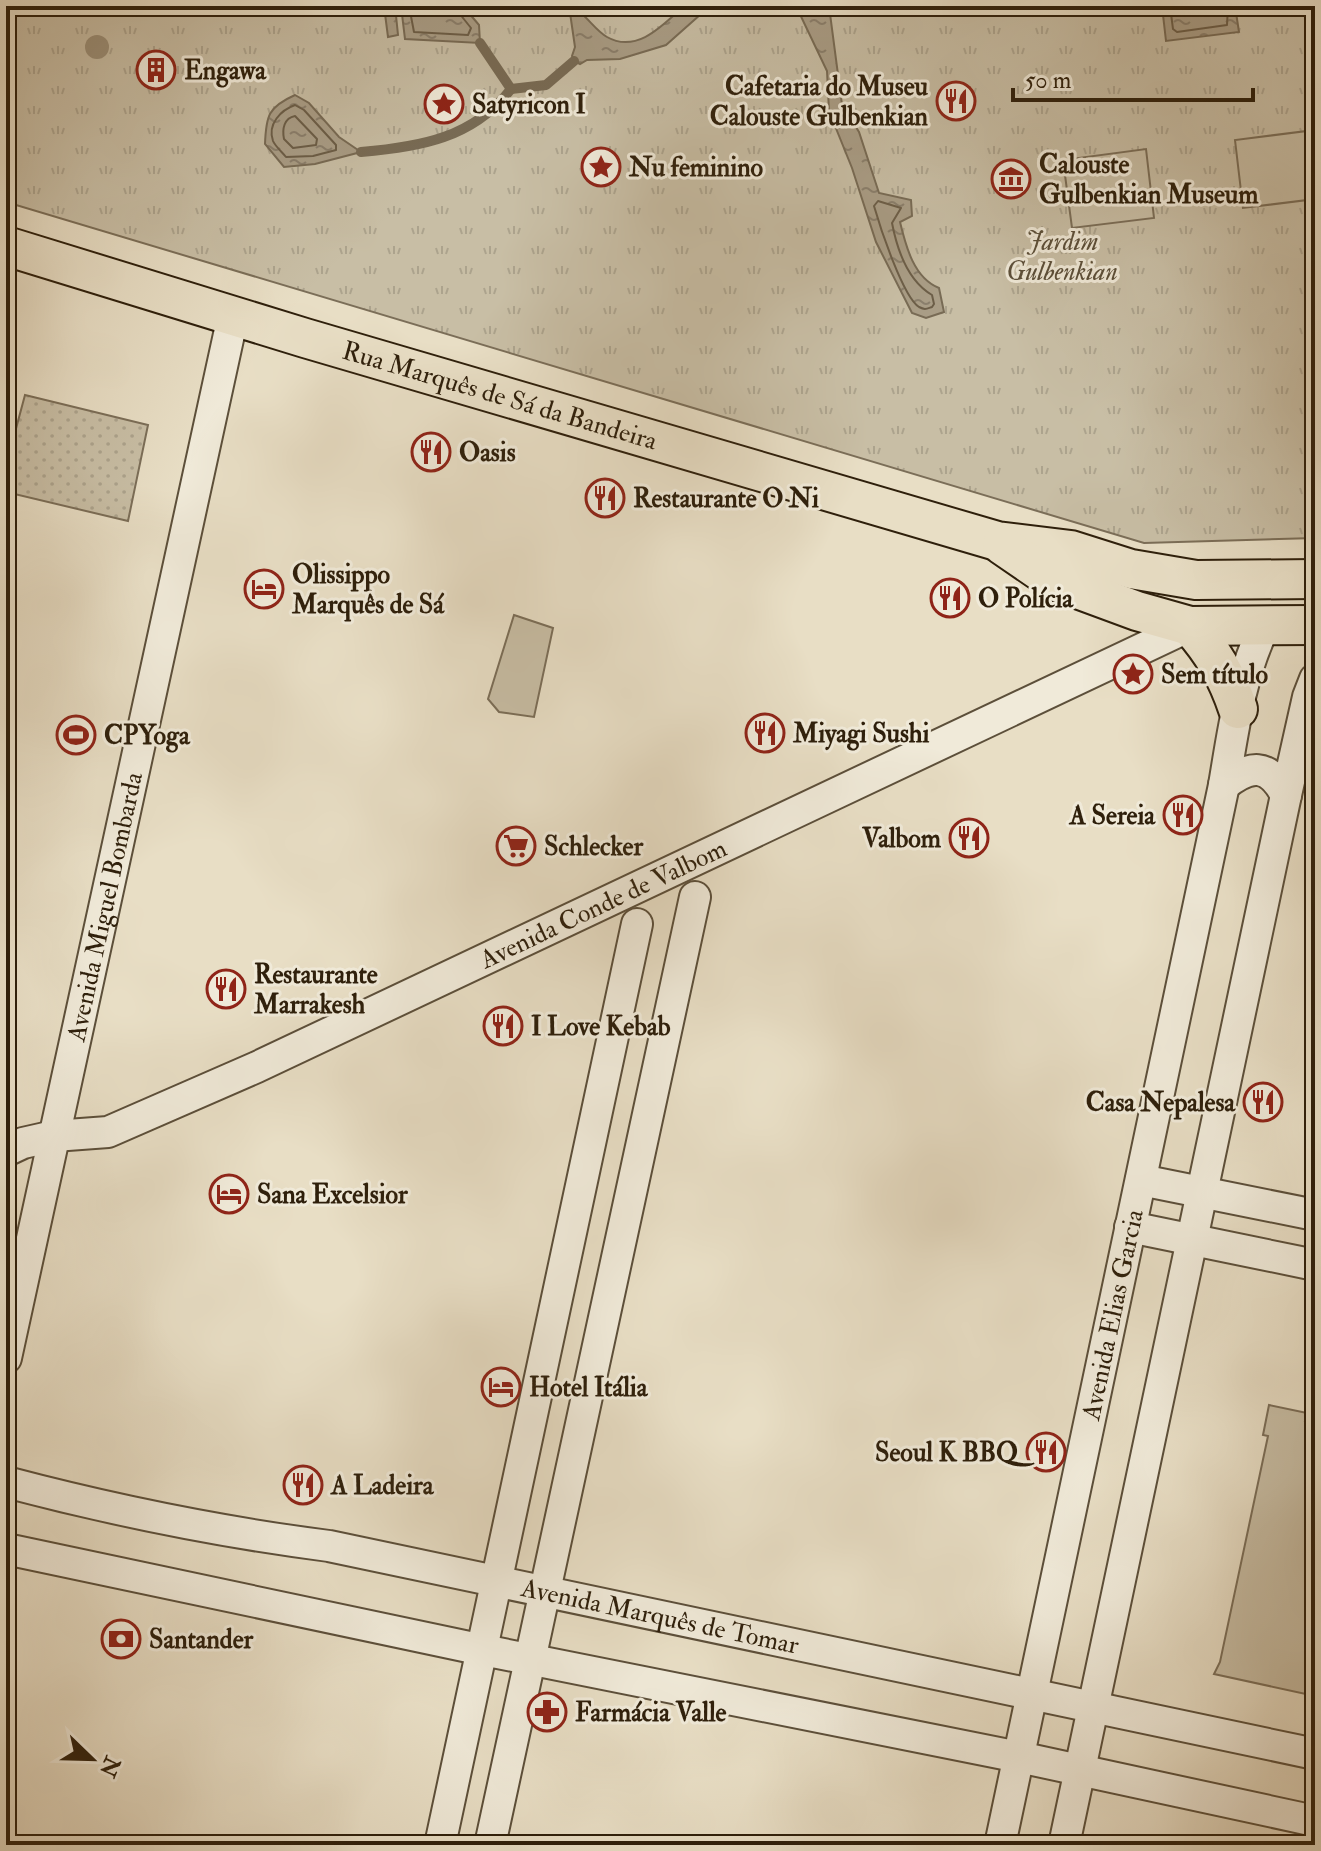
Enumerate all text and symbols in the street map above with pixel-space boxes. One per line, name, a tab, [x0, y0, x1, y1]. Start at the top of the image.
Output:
building icon: Engawa	[135, 49, 177, 91]
scale bar	[1013, 52, 1253, 102]
place label: Engawa	[184, 55, 267, 88]
text: 50 m	[1025, 65, 1072, 96]
place label: Cafetaria do Museu Calouste Gulbenkian	[710, 71, 929, 133]
restaurant icon: Cafetaria do Museu Calouste Gulbenkian	[935, 80, 977, 122]
place icon: Satyricon I	[423, 83, 465, 125]
place label: Satyricon I	[472, 89, 586, 122]
place icon: Nu feminino	[580, 146, 622, 188]
place label: Calouste Gulbenkian Museum	[1039, 149, 1259, 211]
place label: Nu feminino	[628, 152, 763, 184]
museum icon: Calouste Gulbenkian Museum	[990, 158, 1032, 200]
park label: Jardim Gulbenkian	[1006, 226, 1118, 288]
street label: Rua Marquês de Sá da Bandeira	[338, 335, 661, 458]
restaurant icon: Oasis	[410, 431, 452, 473]
place label: Oasis	[459, 437, 516, 469]
restaurant icon: Restaurante O Ni	[584, 477, 626, 519]
place label: Restaurante O Ni	[633, 483, 819, 515]
place label: Olissippo Marquês de Sá	[291, 559, 445, 622]
hotel icon: Olissippo Marquês de Sá	[243, 568, 285, 610]
restaurant icon: O Polícia	[929, 577, 971, 619]
place label: O Polícia	[978, 583, 1074, 615]
place icon: Sem título	[1112, 653, 1154, 695]
place label: Sem título	[1161, 659, 1269, 691]
restaurant icon: Miyagi Sushi	[744, 712, 786, 754]
sports icon: CPYoga	[55, 714, 97, 756]
place label: Miyagi Sushi	[792, 718, 929, 751]
place label: CPYoga	[104, 720, 191, 753]
street label: Avenida Miguel Bombarda	[60, 769, 150, 1045]
restaurant icon: A Sereia	[1162, 794, 1204, 836]
place label: A Sereia	[1069, 800, 1156, 832]
restaurant icon: Valbom	[948, 817, 990, 859]
place label: Valbom	[861, 823, 942, 855]
supermarket icon: Schlecker	[495, 825, 537, 867]
place label: Schlecker	[544, 831, 643, 863]
street label: Avenida Conde de Valbom	[474, 832, 732, 977]
place label: Restaurante Marrakesh	[253, 959, 378, 1021]
restaurant icon: Restaurante Marrakesh	[205, 968, 247, 1010]
restaurant icon: I Love Kebab	[482, 1005, 524, 1047]
place label: I Love Kebab	[531, 1011, 671, 1043]
restaurant icon: Casa Nepalesa	[1242, 1081, 1284, 1123]
place label: Casa Nepalesa	[1086, 1087, 1236, 1120]
hotel icon: Sana Excelsior	[208, 1173, 250, 1215]
place label: Sana Excelsior	[257, 1179, 408, 1211]
street label: Avenida Elias Garcia	[1075, 1206, 1151, 1424]
hotel icon: Hotel Itália	[480, 1366, 522, 1408]
place label: Hotel Itália	[529, 1372, 649, 1404]
restaurant icon: Seoul K BBQ	[1025, 1431, 1067, 1473]
place label: Seoul K BBQ	[875, 1437, 1035, 1469]
restaurant icon: A Ladeira	[282, 1464, 324, 1506]
place label: A Ladeira	[330, 1470, 435, 1502]
street label: Avenida Marquês de Tomar	[517, 1572, 802, 1662]
bank icon: Santander	[100, 1618, 142, 1660]
place label: Santander	[149, 1624, 254, 1656]
pharmacy icon: Farmácia Valle	[526, 1691, 568, 1733]
place label: Farmácia Valle	[575, 1697, 727, 1729]
north arrow	[52, 1719, 132, 1799]
text: N	[93, 1751, 127, 1781]

